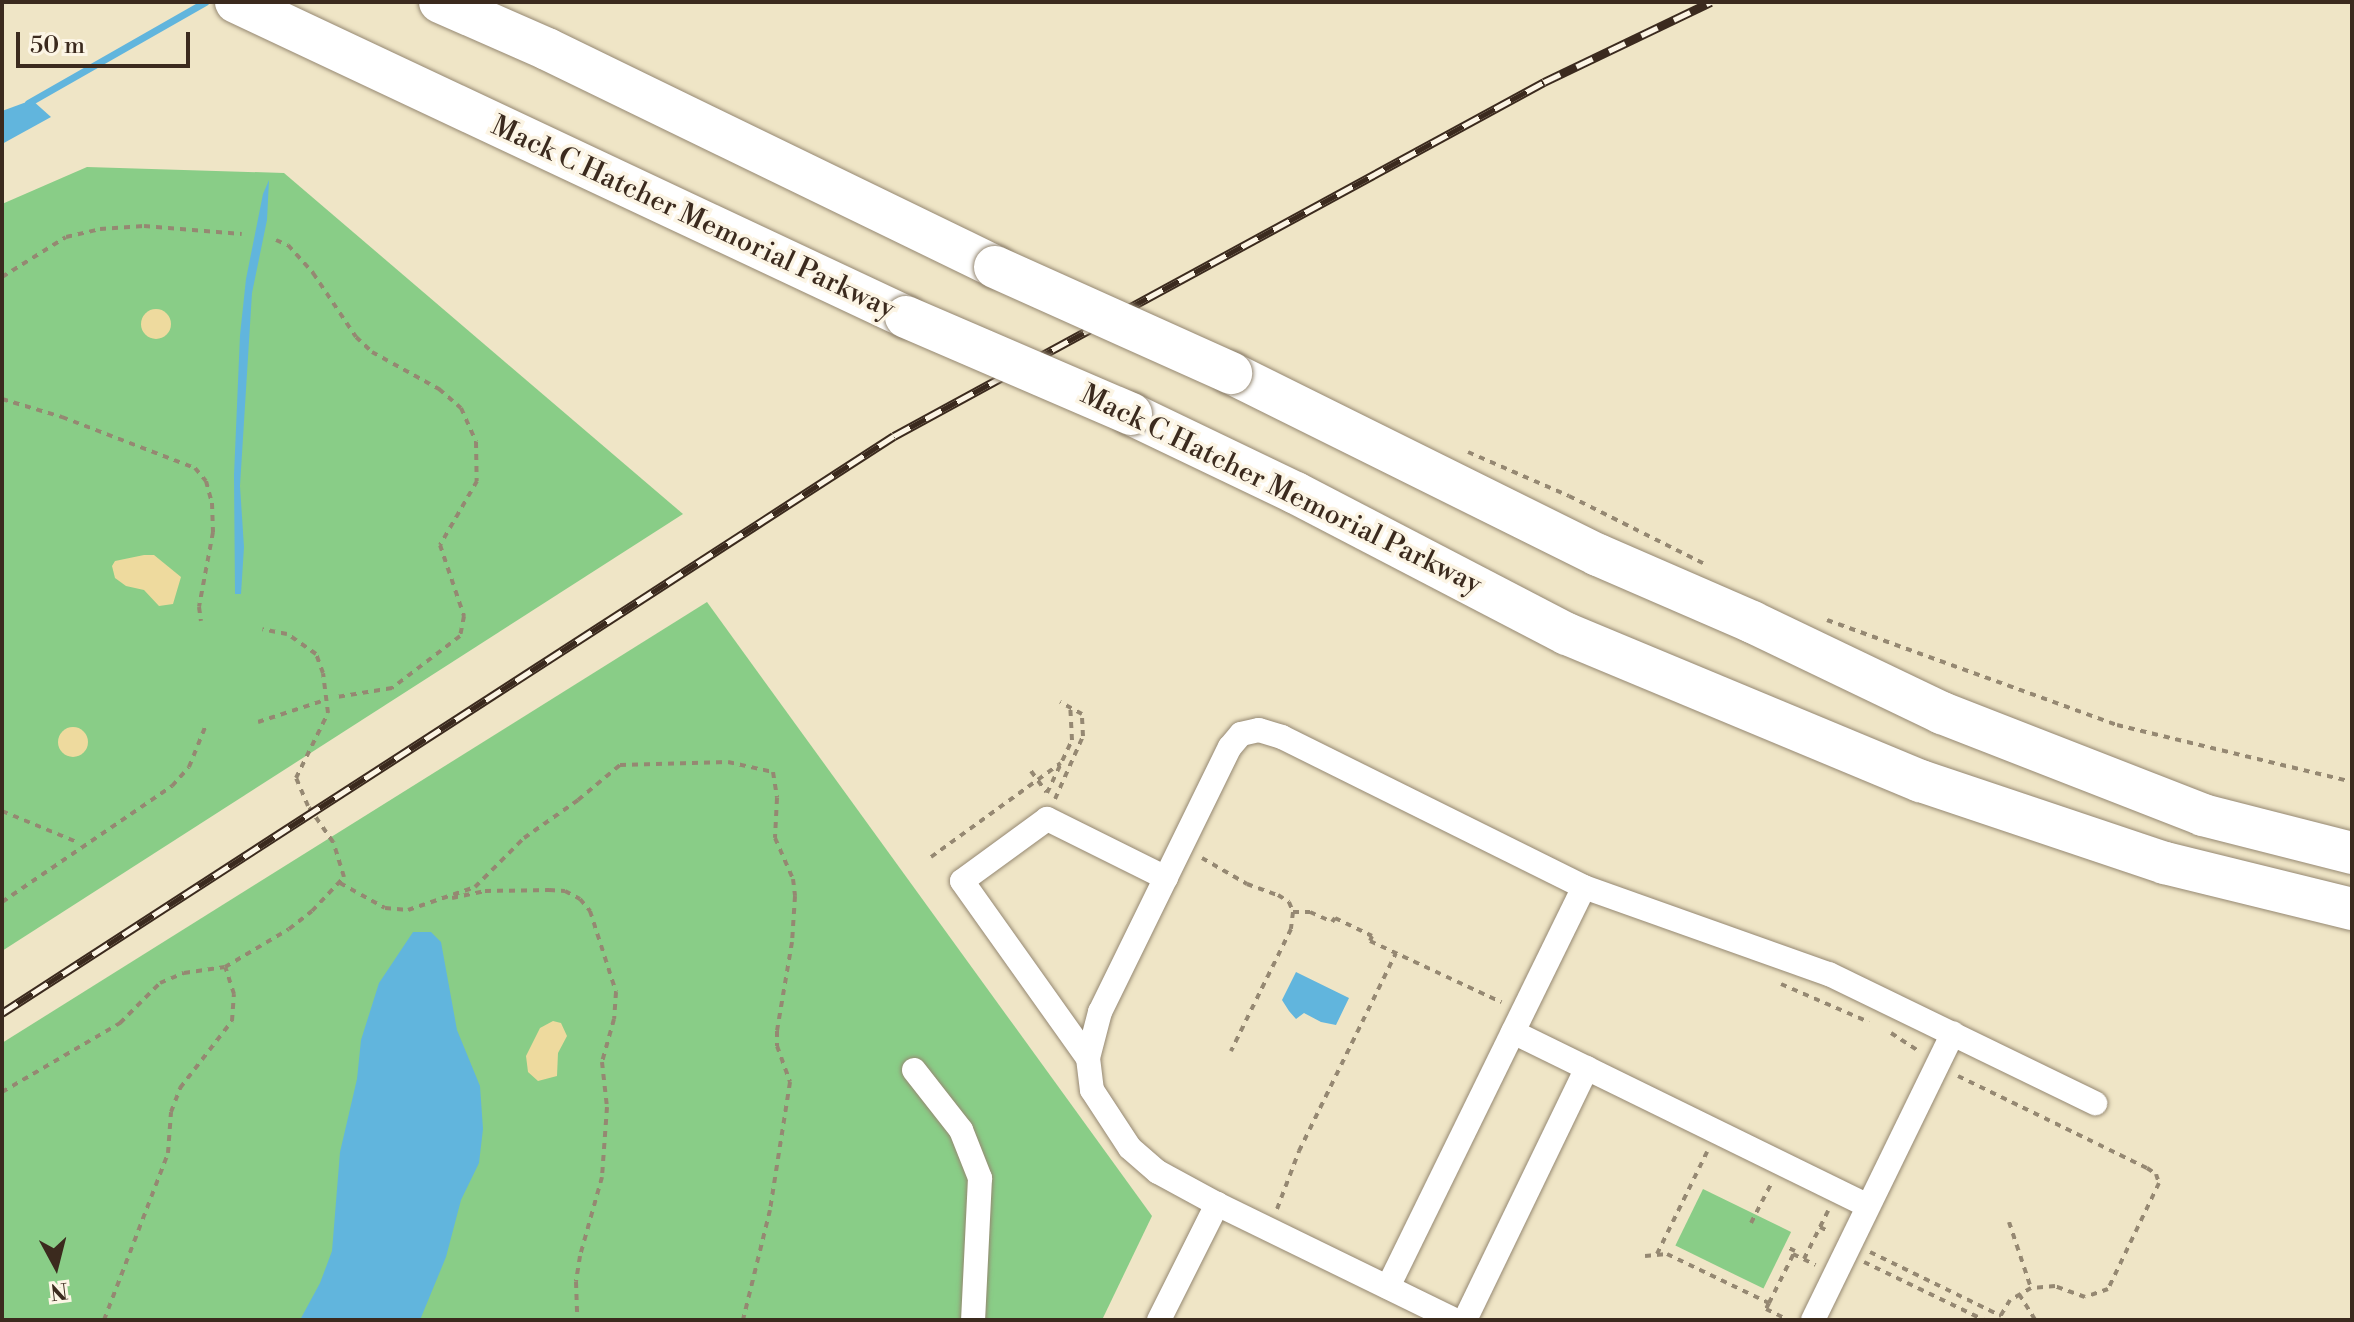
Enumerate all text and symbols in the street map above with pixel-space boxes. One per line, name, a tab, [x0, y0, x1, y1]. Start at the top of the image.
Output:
scale bar	[20, 16, 194, 66]
text: 50 m	[30, 31, 85, 61]
street label: Mack C Hatcher Memorial Parkway	[486, 109, 900, 327]
street label: Mack C Hatcher Memorial Parkway	[1075, 378, 1487, 602]
north arrow	[16, 1226, 96, 1306]
text: N	[49, 1276, 69, 1305]

